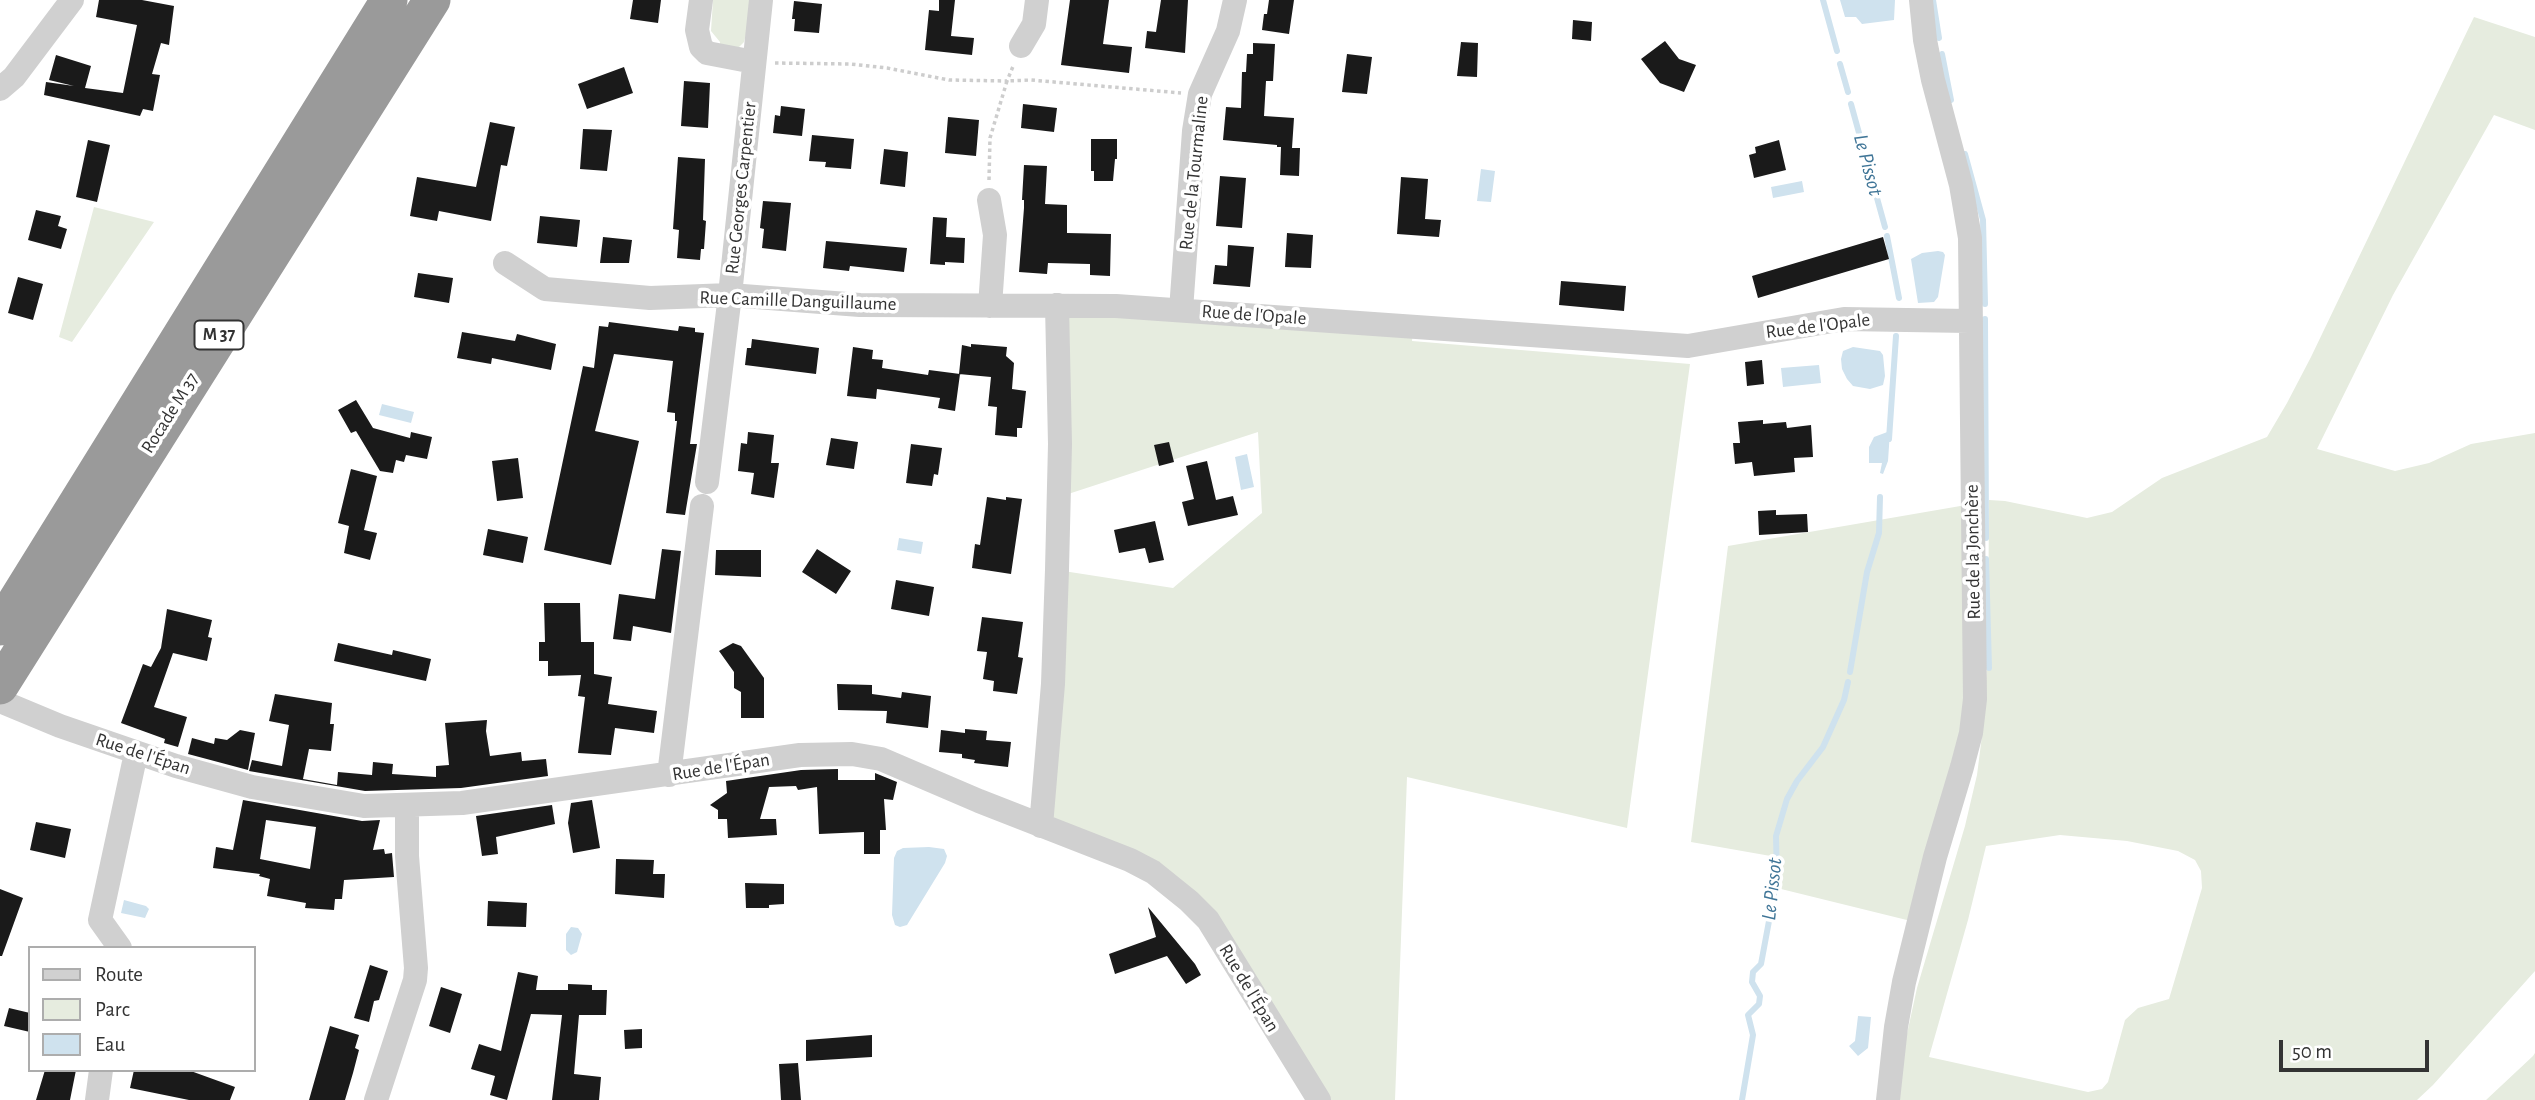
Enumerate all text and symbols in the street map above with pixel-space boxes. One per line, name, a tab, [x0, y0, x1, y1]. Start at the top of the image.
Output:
street label: Rue de la Tourmaline	[1175, 95, 1213, 251]
street label: Rue Georges Carpentier	[721, 101, 761, 275]
water label: Le Pissot	[1848, 131, 1888, 199]
street label: Rue Camille Danguillaume	[699, 286, 897, 316]
street label: Rue de l'Opale	[1201, 300, 1307, 330]
street label: Rue de l'Opale	[1765, 308, 1871, 344]
road number: M 37	[194, 320, 244, 349]
street label: Rocade M 37	[136, 369, 204, 457]
street label: Rue de la Jonchère	[1960, 484, 1986, 620]
street label: Rue de l'Épan	[93, 728, 193, 780]
street label: Rue de l'Épan	[671, 748, 771, 786]
water label: Le Pissot	[1756, 856, 1788, 922]
street label: Rue de l'Épan	[1214, 940, 1284, 1036]
legend	[28, 946, 256, 1072]
text: Route	[95, 964, 143, 985]
text: Parc	[95, 999, 130, 1020]
scale bar	[2283, 1026, 2434, 1070]
text: Eau	[95, 1034, 125, 1055]
text: 50 m	[2292, 1041, 2332, 1062]

